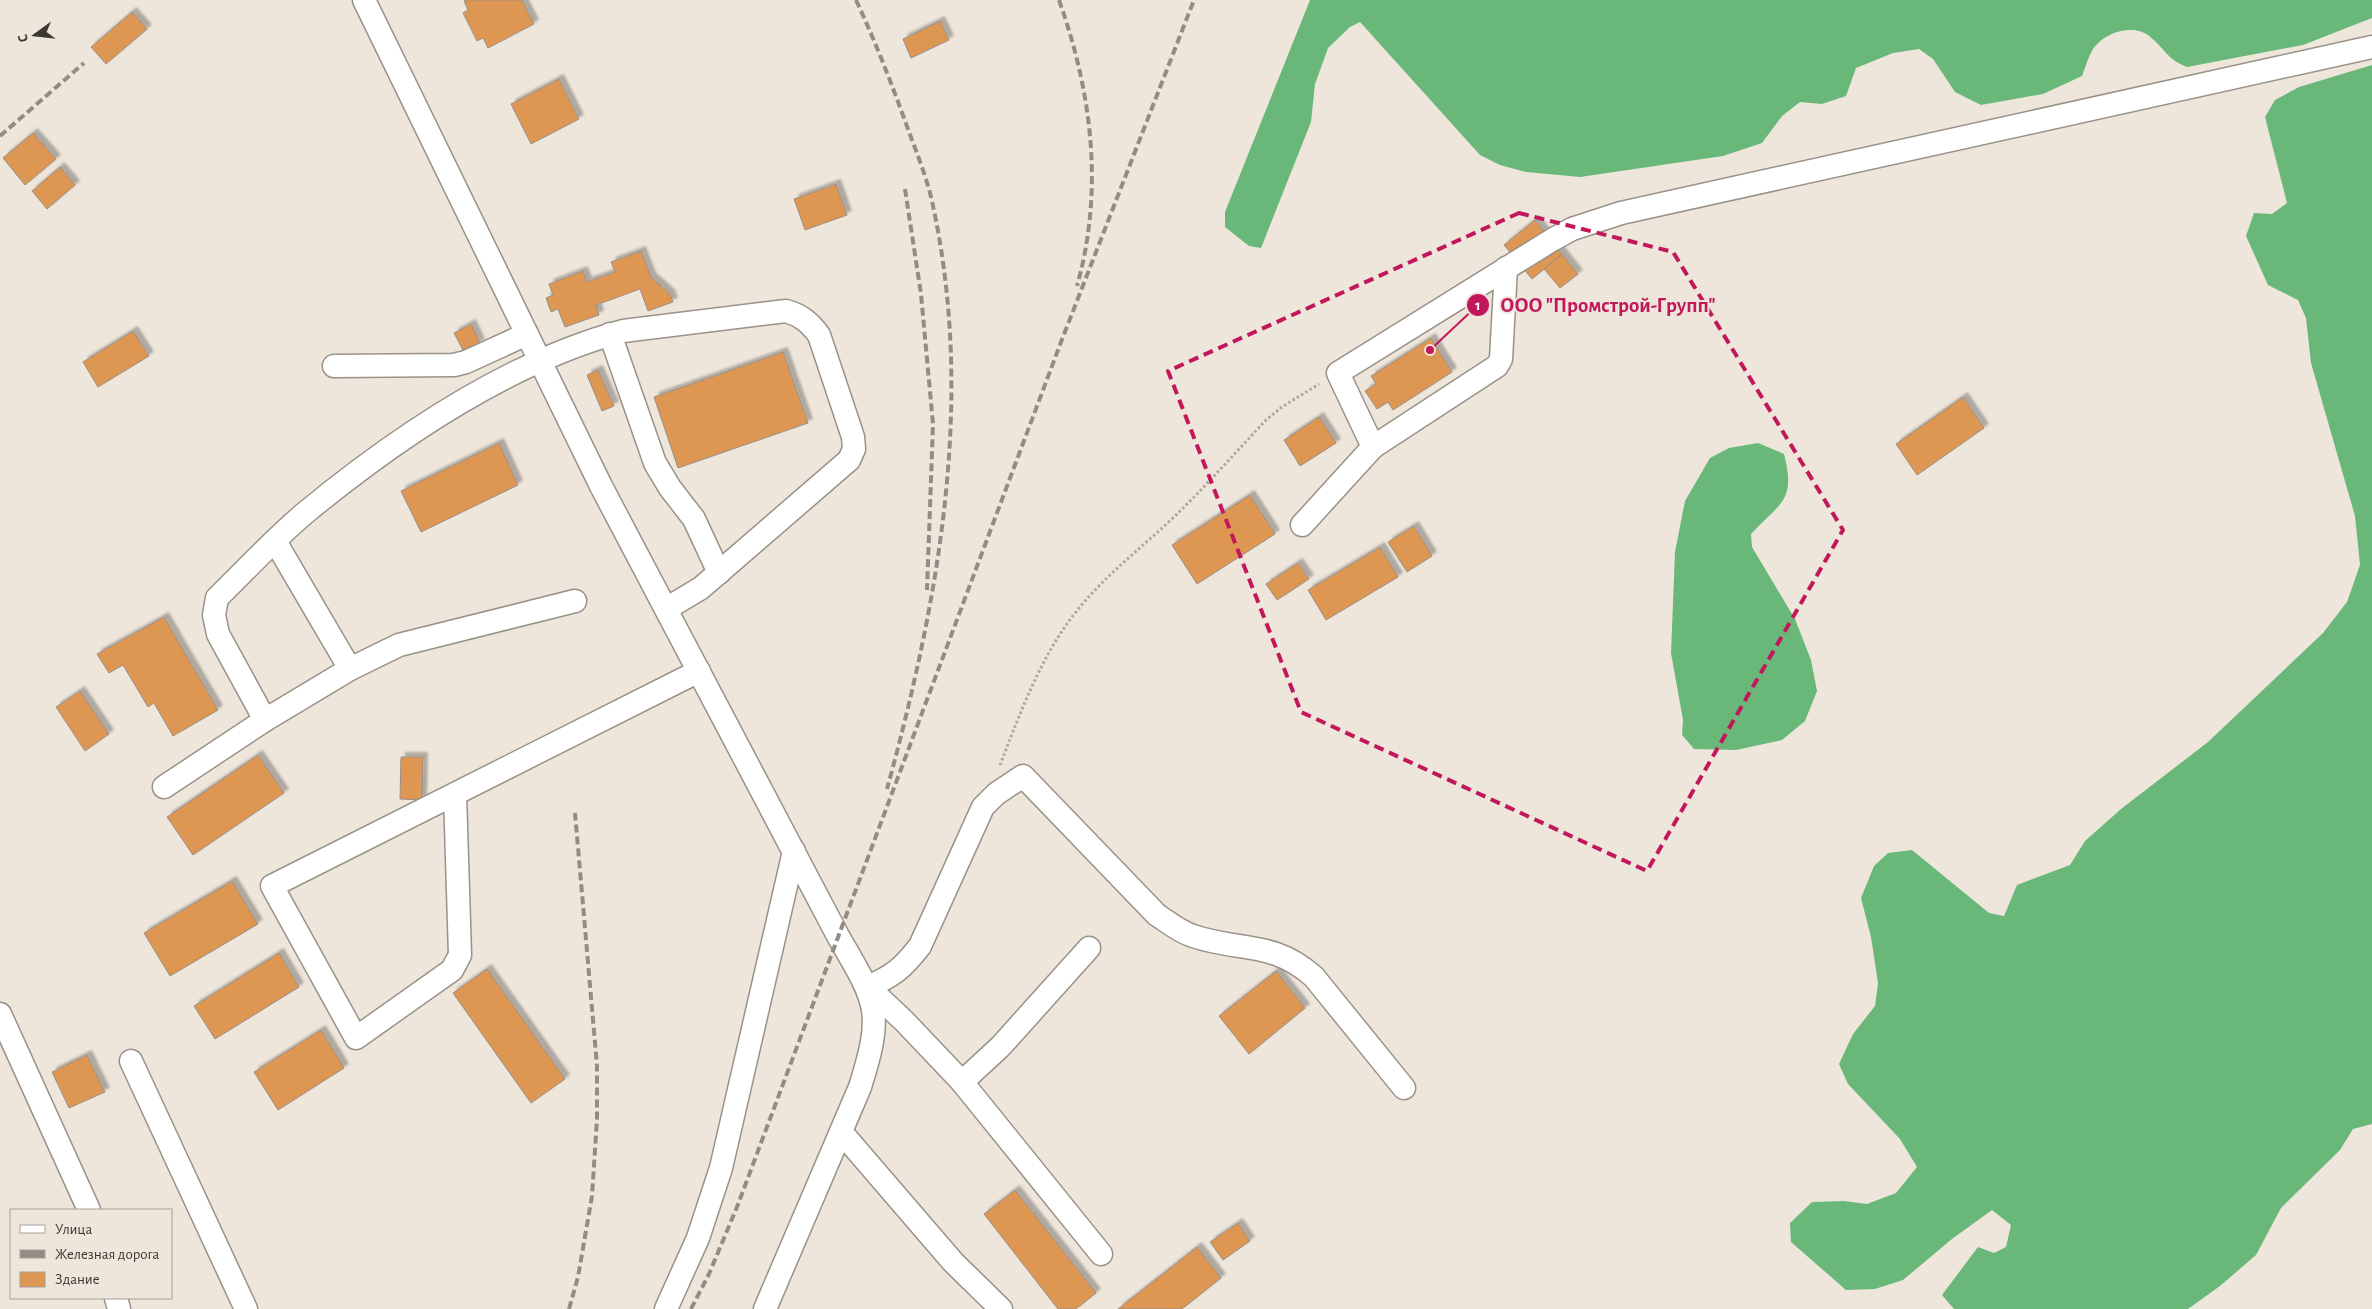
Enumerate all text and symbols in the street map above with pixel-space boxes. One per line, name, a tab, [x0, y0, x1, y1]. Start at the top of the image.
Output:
north arrow	[10, 10, 60, 60]
text: С	[16, 32, 31, 44]
callout: ООО "Промстрой-Групп"	[1466, 287, 1726, 323]
text: ООО "Промстрой-Групп"	[1500, 295, 1716, 316]
text: 1	[1475, 298, 1481, 313]
legend	[10, 1209, 172, 1299]
text: Улица	[55, 1222, 92, 1237]
text: Железная дорога	[55, 1247, 160, 1262]
text: Здание	[55, 1272, 100, 1287]

